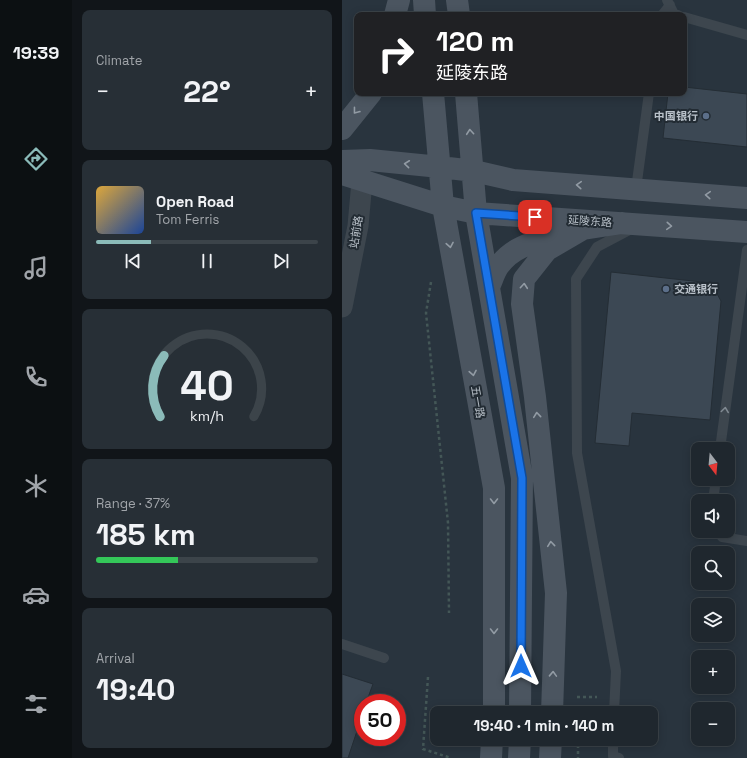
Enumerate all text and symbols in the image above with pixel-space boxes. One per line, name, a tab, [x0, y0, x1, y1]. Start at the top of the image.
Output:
text: 120 m	[436, 23, 514, 59]
icon: right	[370, 28, 422, 80]
text: 19:39	[13, 41, 59, 64]
text: Climate	[96, 52, 142, 69]
text: 延陵东路	[436, 61, 508, 84]
text: 22°	[183, 72, 231, 111]
text: −	[96, 77, 110, 105]
text: +	[304, 77, 318, 105]
one-way arrow	[354, 107, 361, 114]
place label: 中国银行	[654, 109, 698, 123]
marker: 中国银行	[701, 111, 711, 121]
one-way arrow	[466, 129, 475, 135]
icon: directions	[22, 145, 50, 173]
one-way arrow	[404, 159, 410, 168]
one-way arrow	[575, 180, 582, 189]
one-way arrow	[705, 190, 711, 199]
text: Open Road	[156, 192, 234, 211]
pin	[518, 200, 552, 234]
icon: arrive	[524, 206, 546, 228]
text: Tom Ferris	[156, 211, 219, 228]
street label: 延陵东路	[568, 212, 612, 230]
street label: 站前路	[347, 215, 365, 249]
one-way arrow	[666, 222, 672, 231]
one-way arrow	[445, 242, 454, 248]
icon: previous	[122, 250, 144, 272]
icon: pause	[196, 250, 218, 272]
icon: next	[270, 250, 292, 272]
icon: music	[22, 254, 50, 282]
place label: 交通银行	[674, 282, 718, 296]
one-way arrow	[519, 283, 528, 289]
marker: 交通银行	[661, 284, 671, 294]
text: 40	[180, 359, 234, 412]
icon: phone	[22, 363, 50, 391]
one-way arrow	[468, 369, 477, 376]
street label: 五一路	[468, 385, 488, 419]
text: km/h	[190, 407, 224, 425]
one-way arrow	[720, 407, 729, 413]
one-way arrow	[533, 412, 542, 418]
north arrow	[691, 442, 735, 486]
map controls	[691, 442, 735, 746]
icon: climate	[22, 472, 50, 500]
button: sound	[691, 494, 735, 538]
text: Range · 37%	[96, 495, 170, 512]
one-way arrow	[490, 498, 498, 504]
text: 185 km	[96, 515, 196, 554]
one-way arrow	[547, 541, 556, 547]
button: search	[691, 546, 735, 590]
icon: car	[22, 581, 50, 609]
button: layers	[691, 598, 735, 642]
one-way arrow	[490, 628, 498, 634]
position arrow	[500, 645, 542, 687]
text: Arrival	[96, 650, 135, 667]
button: +	[691, 650, 735, 694]
text: 19:40	[96, 670, 176, 709]
one-way arrow	[549, 671, 558, 677]
icon: filters	[22, 690, 50, 718]
speed limit sign: 50	[354, 694, 406, 746]
button: −	[691, 702, 735, 746]
text: 19:40 · 1 min · 140 m	[474, 716, 614, 735]

